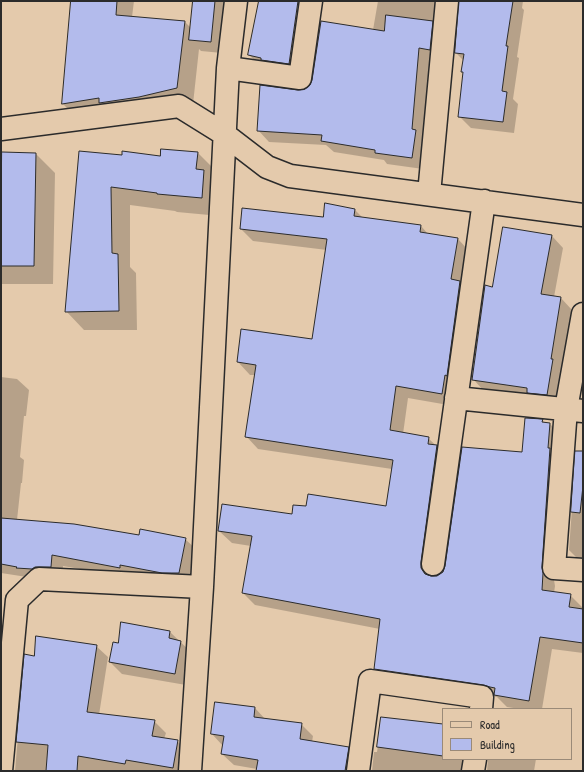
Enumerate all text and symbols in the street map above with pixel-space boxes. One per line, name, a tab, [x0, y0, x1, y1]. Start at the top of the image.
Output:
legend	[442, 708, 572, 760]
text: Road	[480, 716, 500, 733]
text: Building	[480, 736, 515, 753]

